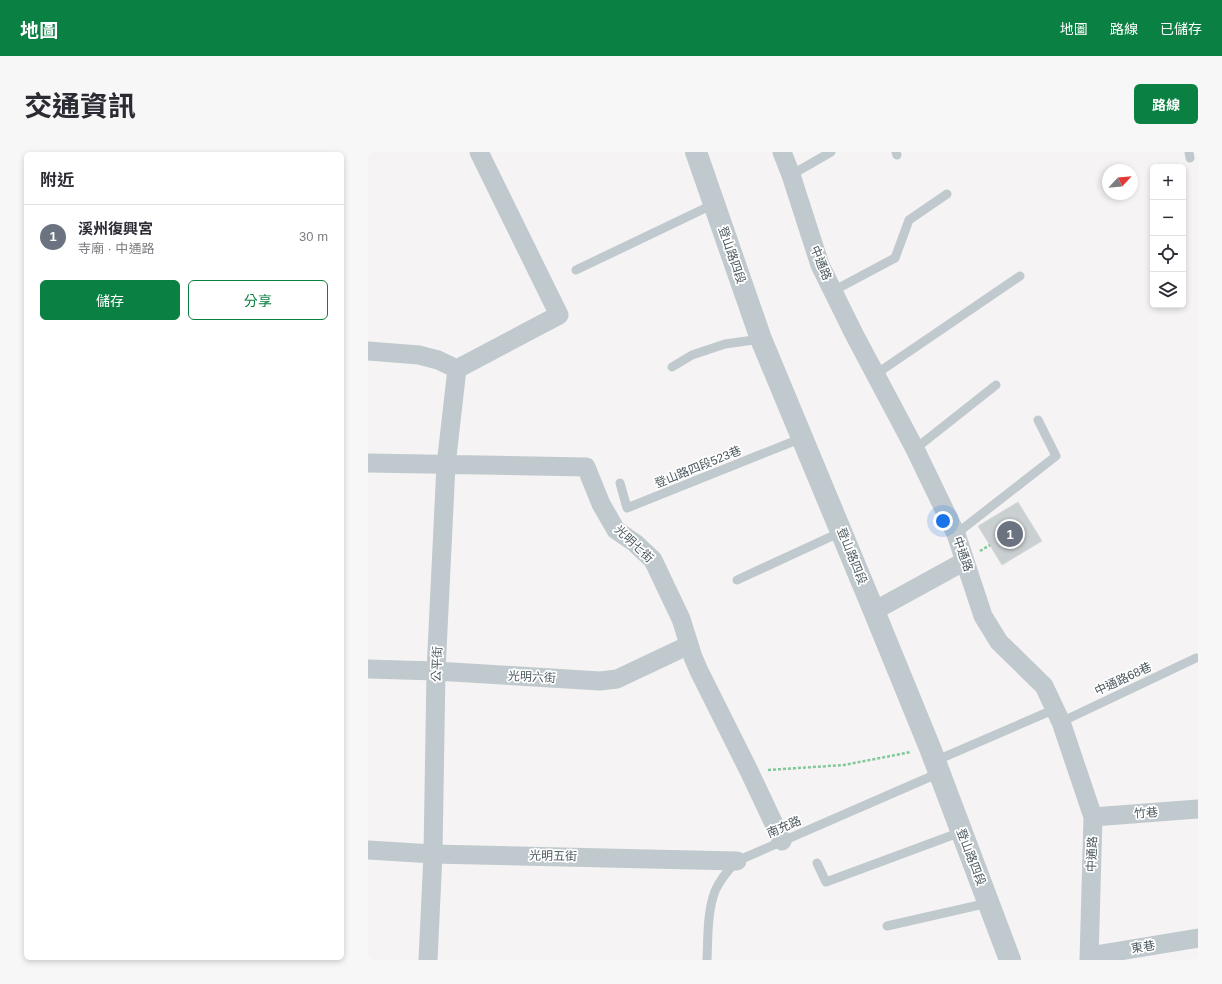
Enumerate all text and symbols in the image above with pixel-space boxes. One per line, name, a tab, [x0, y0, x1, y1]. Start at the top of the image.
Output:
text: 地圖	[20, 20, 58, 41]
text: 地圖	[1060, 21, 1088, 37]
text: 路線	[1110, 21, 1138, 37]
text: 已儲存	[1160, 21, 1202, 37]
button: 路線	[1134, 84, 1198, 124]
text: 交通資訊	[24, 91, 136, 122]
north arrow	[1102, 164, 1138, 200]
map controls	[1150, 164, 1186, 308]
button: +	[1150, 164, 1186, 200]
text: 附近	[40, 171, 74, 190]
button: −	[1150, 200, 1186, 236]
text: 溪州復興宮	[78, 220, 153, 237]
street label: 登山路四段	[716, 224, 748, 286]
text: 1	[49, 229, 57, 244]
text: 30 m	[299, 229, 328, 244]
button: locate	[1150, 236, 1186, 272]
text: 寺廟 · 中通路	[78, 241, 155, 256]
street label: 中通路	[808, 244, 834, 282]
button: layers	[1150, 272, 1186, 308]
button: 儲存	[40, 280, 180, 320]
button: 分享	[188, 280, 328, 320]
street label: 登山路四段523巷	[653, 443, 743, 491]
your location	[933, 511, 953, 531]
pin: 1	[997, 519, 1023, 549]
street label: 光明七街	[612, 523, 656, 565]
street label: 登山路四段	[834, 526, 870, 586]
street label: 中通路	[951, 535, 975, 573]
street label: 公平街	[429, 646, 445, 682]
street label: 中通路68巷	[1092, 660, 1154, 698]
street label: 光明六街	[508, 669, 556, 685]
street label: 竹巷	[1134, 805, 1158, 821]
street label: 南充路	[765, 814, 803, 840]
street label: 登山路四段	[954, 826, 988, 888]
street label: 中通路	[1084, 836, 1100, 872]
street label: 光明五街	[529, 849, 577, 863]
street label: 東巷	[1130, 938, 1156, 956]

